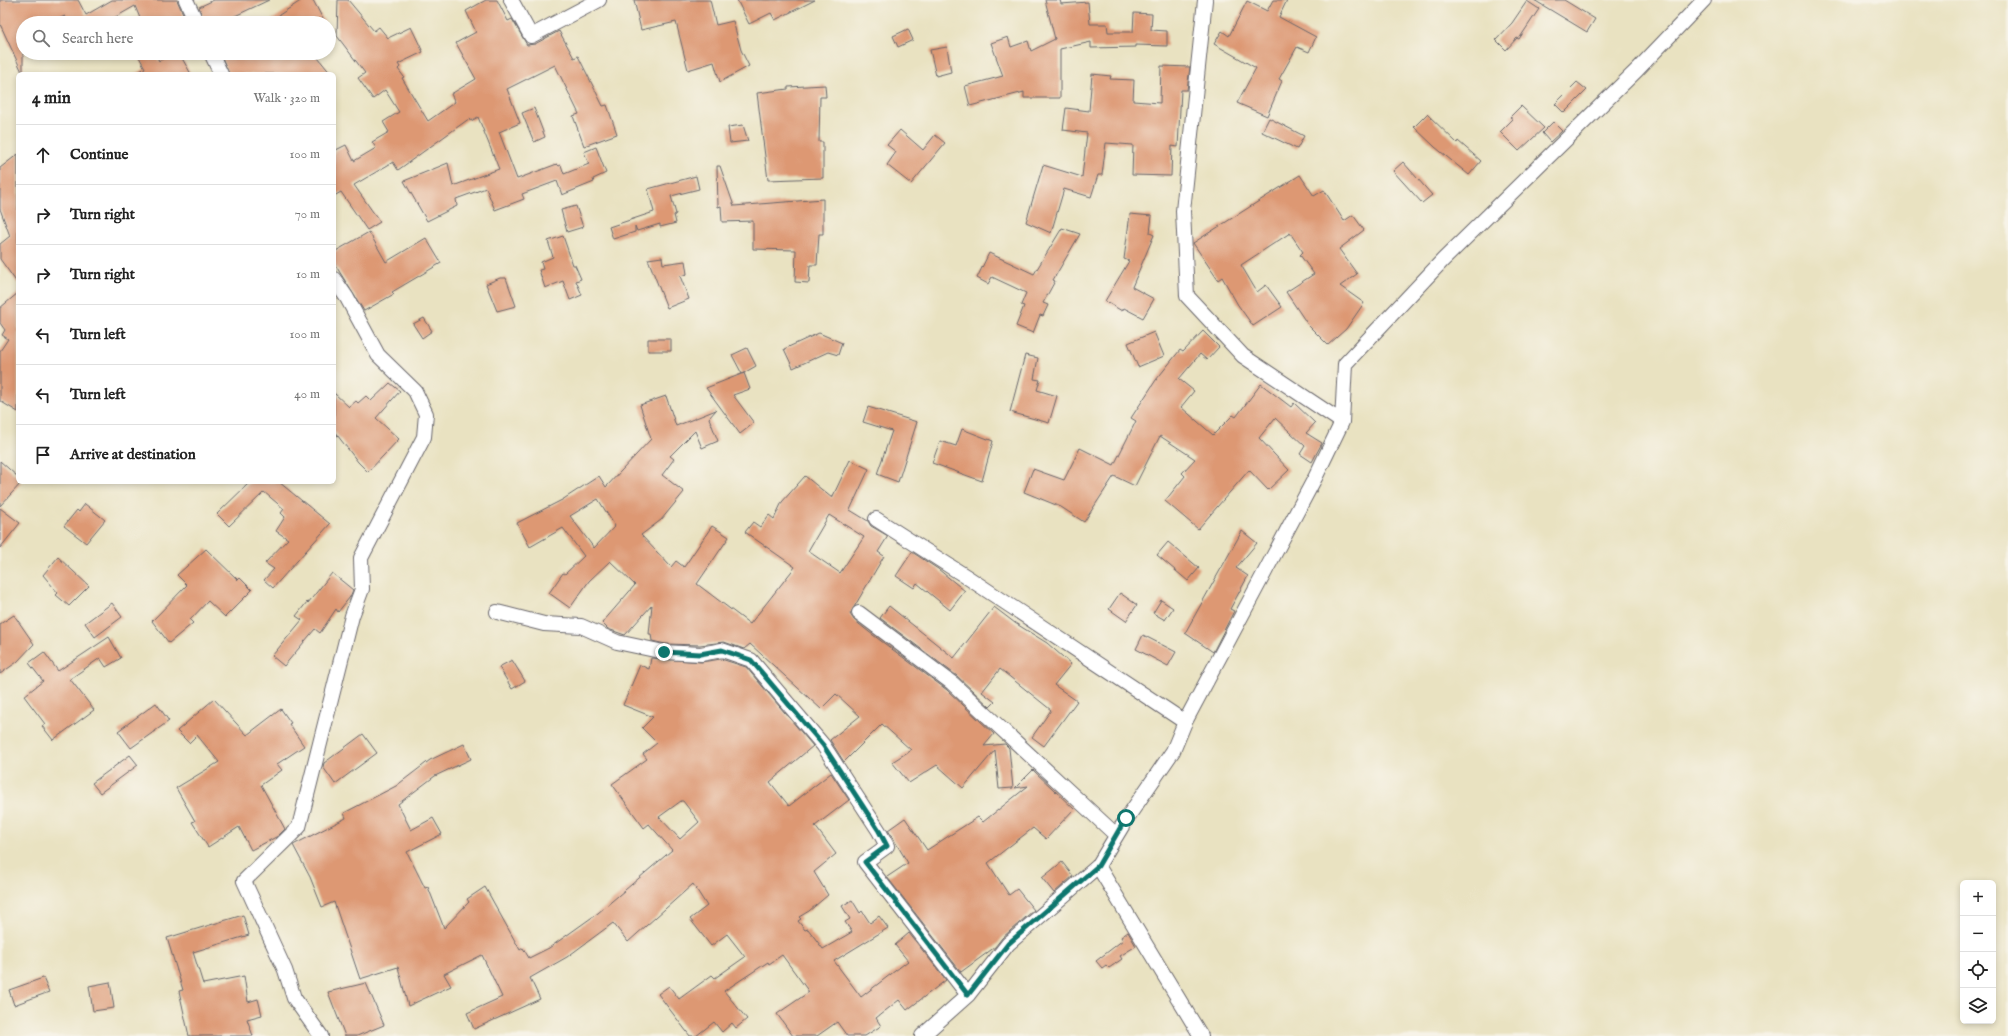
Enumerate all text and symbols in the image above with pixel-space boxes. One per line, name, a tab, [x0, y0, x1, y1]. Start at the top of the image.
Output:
search box	[16, 16, 336, 60]
icon: search	[30, 27, 52, 49]
text: Search here	[62, 29, 133, 48]
text: 4 min	[32, 88, 71, 109]
text: Walk · 320 m	[254, 90, 320, 107]
icon: ahead	[32, 144, 54, 166]
text: Continue	[70, 145, 128, 164]
text: 100 m	[290, 146, 320, 163]
icon: right	[32, 204, 54, 226]
text: Turn right	[70, 205, 135, 224]
text: 70 m	[295, 206, 320, 223]
icon: right	[32, 264, 54, 286]
text: Turn right	[70, 265, 135, 284]
text: 10 m	[296, 266, 320, 283]
icon: left	[32, 324, 54, 346]
text: Turn left	[70, 325, 126, 344]
text: 100 m	[290, 326, 320, 343]
icon: left	[32, 384, 54, 406]
text: Turn left	[70, 385, 126, 404]
text: 40 m	[294, 386, 320, 403]
icon: arrive	[32, 444, 54, 466]
text: Arrive at destination	[70, 445, 196, 464]
route end	[655, 643, 673, 661]
route start	[1117, 809, 1135, 827]
map controls	[1960, 880, 1996, 1024]
button: +	[1960, 880, 1996, 916]
button: −	[1960, 916, 1996, 952]
button: locate	[1960, 952, 1996, 988]
button: layers	[1960, 988, 1996, 1024]

